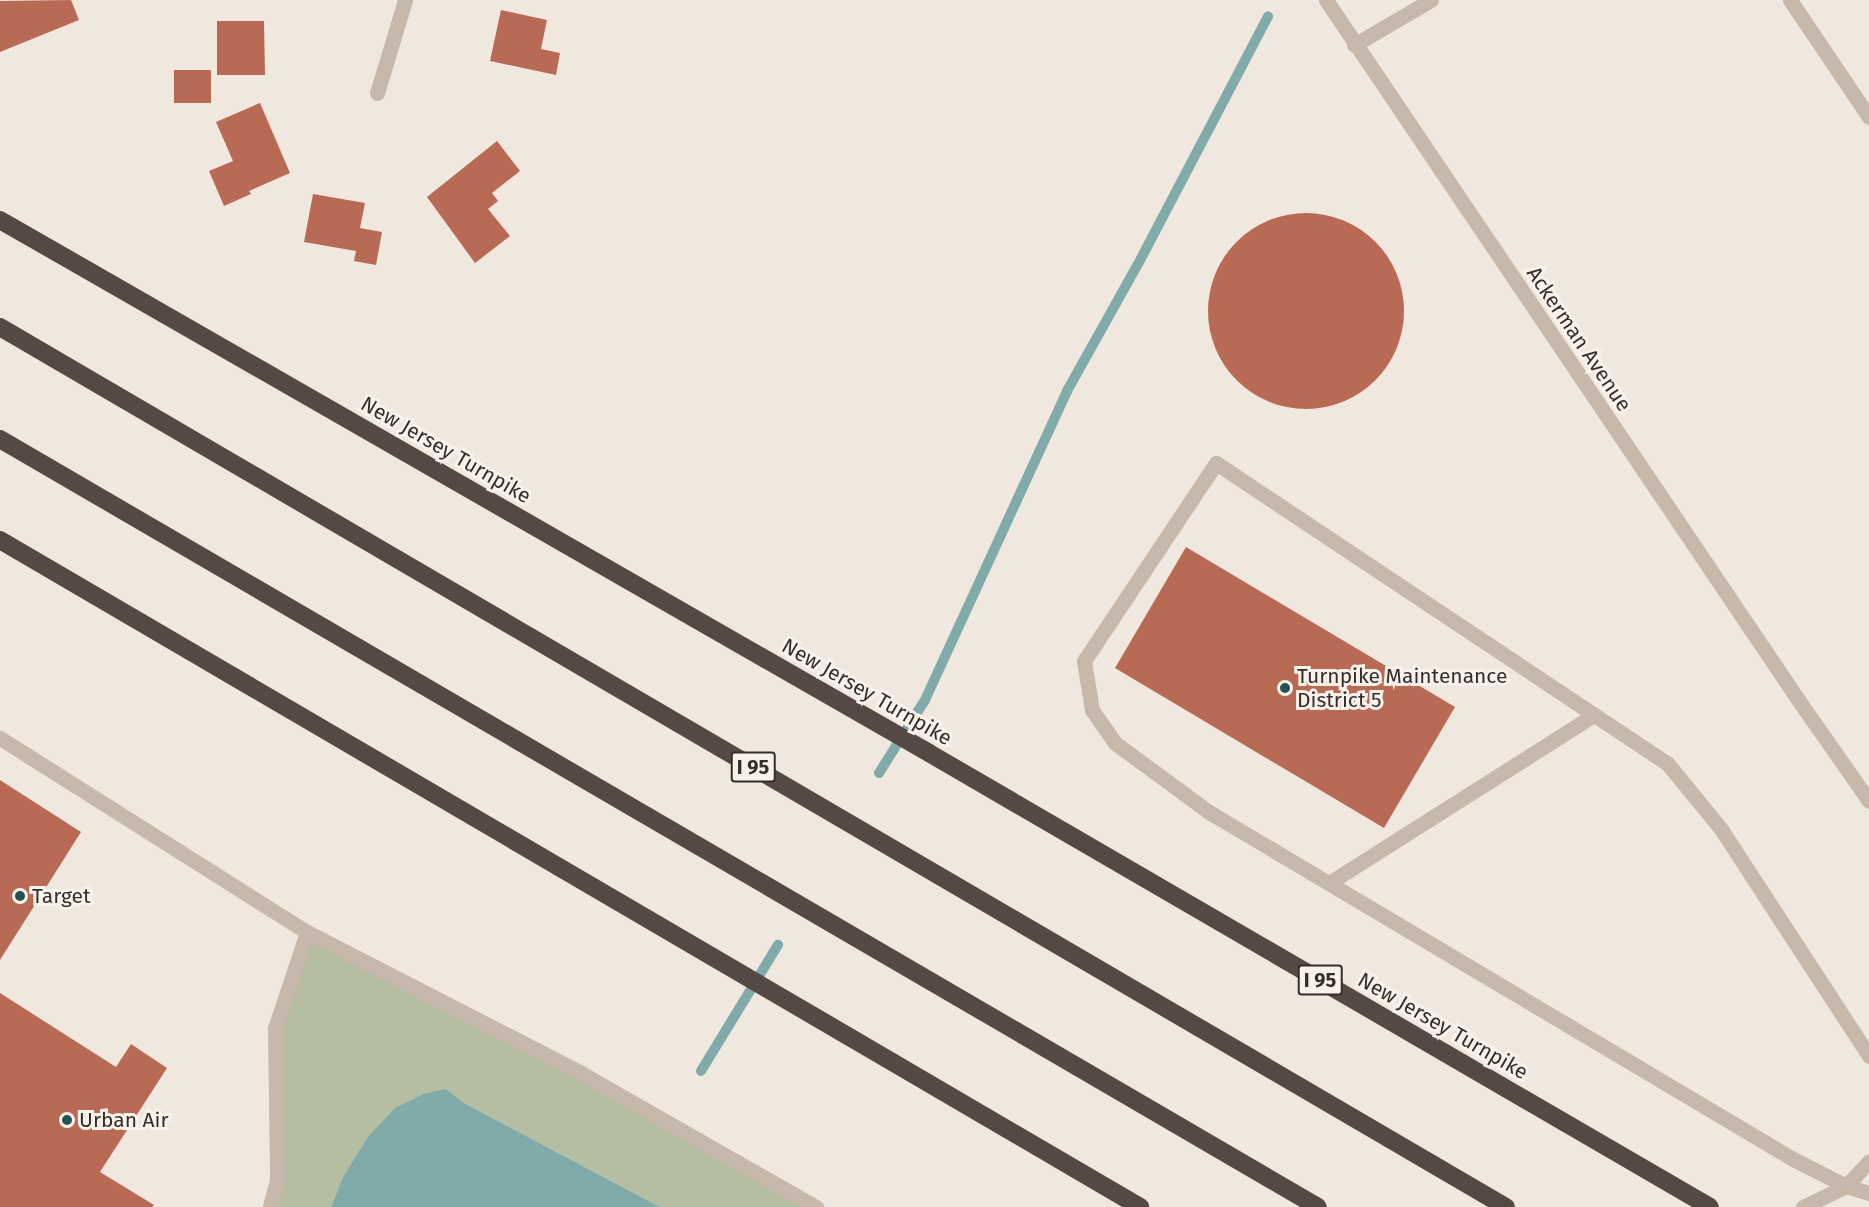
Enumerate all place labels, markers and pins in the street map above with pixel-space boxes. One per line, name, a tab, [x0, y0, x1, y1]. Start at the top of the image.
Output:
place label: Turnpike Maintenance District 5	[1297, 663, 1507, 713]
marker: Turnpike Maintenance District 5	[1278, 681, 1292, 695]
place label: Target	[32, 883, 91, 909]
marker: Target	[13, 889, 27, 903]
place label: Urban Air	[79, 1107, 169, 1133]
marker: Urban Air	[60, 1113, 74, 1127]

